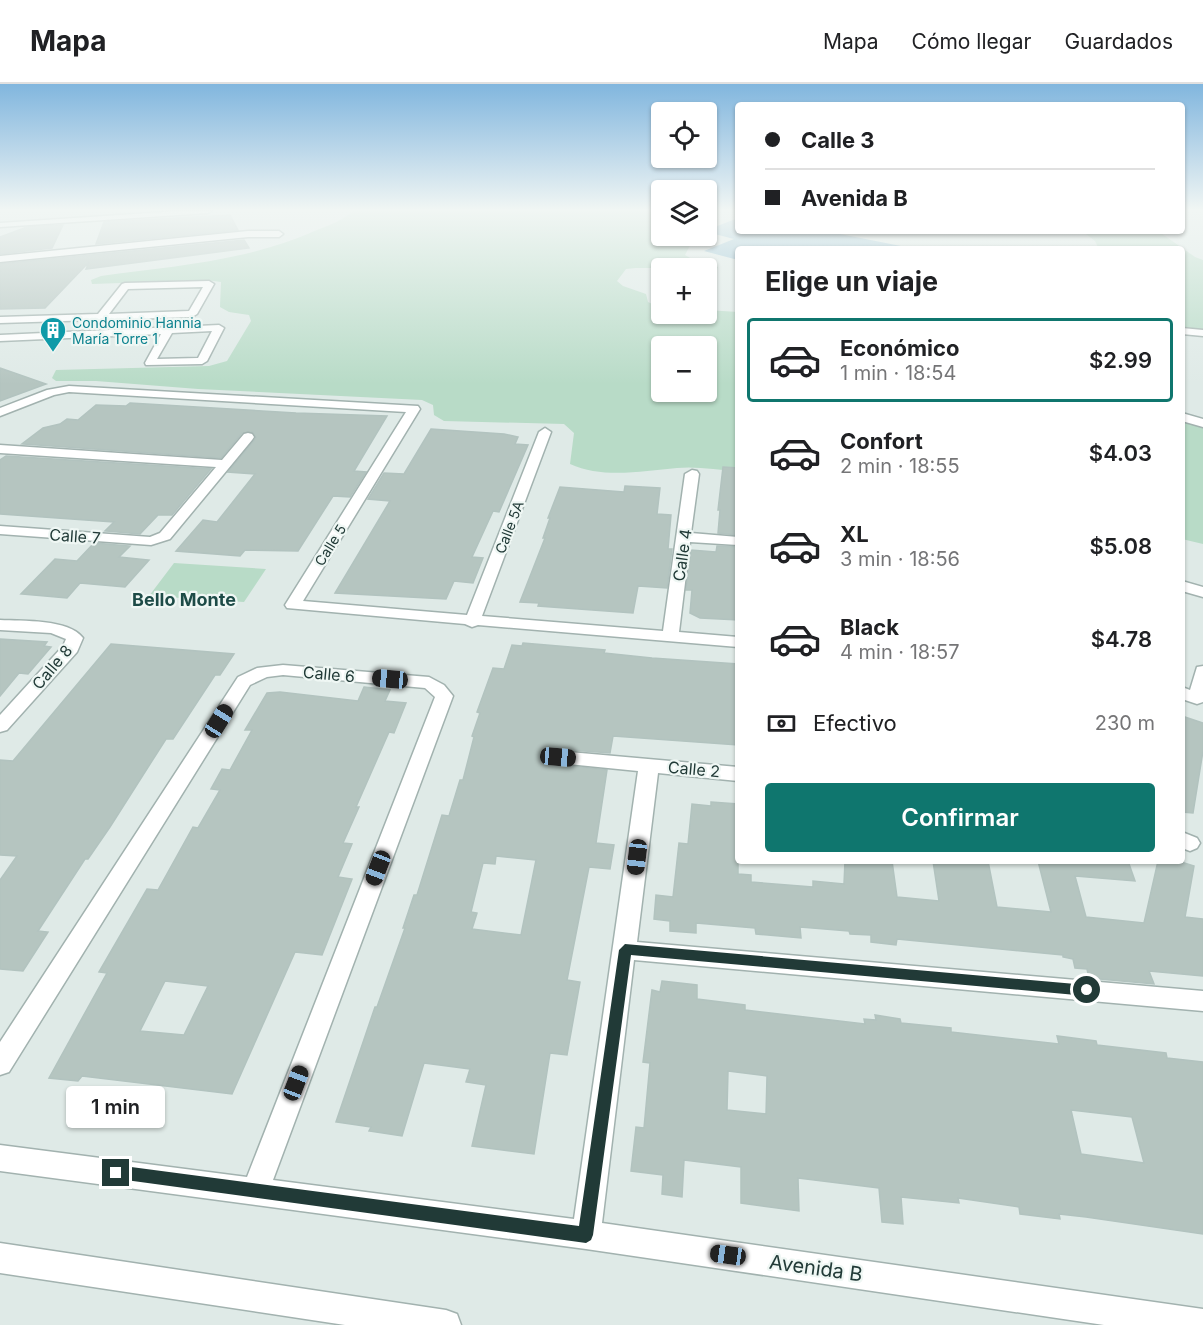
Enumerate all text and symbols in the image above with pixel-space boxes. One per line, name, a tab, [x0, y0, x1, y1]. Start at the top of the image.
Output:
text: Mapa	[30, 24, 107, 58]
text: Mapa	[823, 29, 879, 54]
text: Cómo llegar	[912, 29, 1031, 54]
text: Guardados	[1064, 29, 1173, 54]
map controls	[651, 102, 717, 402]
button: locate	[651, 102, 717, 168]
text: Calle 3	[801, 127, 875, 153]
button: layers	[651, 180, 717, 246]
text: Avenida B	[801, 185, 908, 211]
button: +	[651, 258, 717, 324]
text: Elige un viaje	[765, 265, 938, 298]
place label: Condominio Hannia María Torre 1	[72, 314, 202, 347]
building icon: Condominio Hannia María Torre 1	[38, 315, 68, 353]
icon: car	[768, 333, 822, 387]
text: Económico	[840, 335, 959, 361]
button: −	[651, 336, 717, 402]
text: $2.99	[1089, 347, 1152, 373]
text: 1 min · 18:54	[840, 361, 956, 385]
icon: car	[768, 426, 822, 480]
text: Confort	[840, 428, 923, 454]
text: $4.03	[1089, 440, 1152, 466]
text: 2 min · 18:55	[840, 454, 960, 478]
street label: Calle 5A	[491, 498, 527, 556]
icon: car	[768, 519, 822, 573]
street label: Calle 5	[311, 521, 349, 569]
text: XL	[840, 521, 869, 547]
street label: Calle 7	[49, 524, 101, 548]
street label: Calle 4	[668, 528, 696, 582]
text: $5.08	[1089, 533, 1152, 559]
text: 3 min · 18:56	[840, 547, 960, 571]
district label: Bello Monte	[132, 589, 236, 610]
icon: car	[768, 612, 822, 666]
text: Black	[840, 614, 899, 640]
text: $4.78	[1091, 626, 1152, 652]
text: 4 min · 18:57	[840, 640, 959, 664]
street label: Calle 8	[28, 641, 76, 693]
street label: Calle 6	[302, 662, 356, 686]
car	[371, 668, 409, 690]
car	[202, 701, 236, 741]
icon: cash	[765, 707, 798, 740]
text: Efectivo	[813, 710, 897, 736]
text: 230 m	[1095, 711, 1155, 735]
car	[539, 746, 577, 768]
street label: Calle 2	[667, 757, 721, 781]
button: Confirmar	[765, 783, 1155, 852]
car	[626, 838, 648, 876]
car	[363, 848, 393, 888]
route start	[1073, 976, 1100, 1003]
car	[281, 1063, 311, 1103]
callout: 1 min	[66, 1086, 166, 1128]
text: 1 min	[91, 1095, 140, 1119]
route end	[102, 1159, 129, 1186]
car	[709, 1244, 747, 1266]
street label: Avenida B	[768, 1250, 864, 1286]

